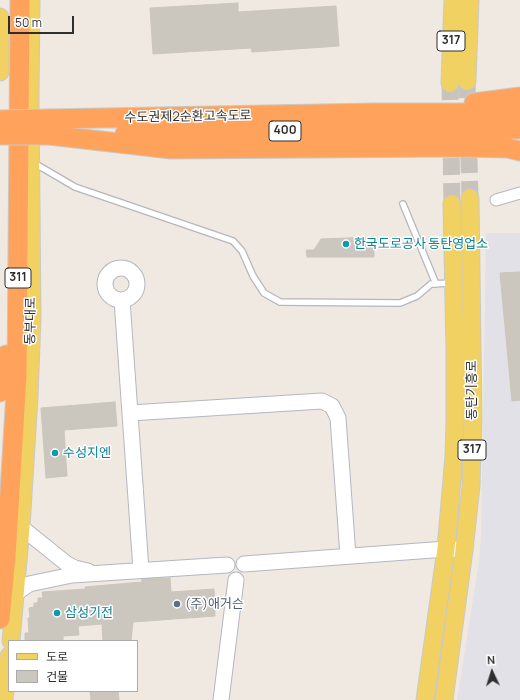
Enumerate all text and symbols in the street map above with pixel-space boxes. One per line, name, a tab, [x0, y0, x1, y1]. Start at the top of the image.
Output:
scale bar	[10, 8, 76, 34]
text: 50 m	[15, 14, 42, 31]
road number: 317	[437, 31, 465, 51]
street label: 수도권제2순환고속도로	[124, 108, 252, 126]
road number: 400	[269, 121, 301, 141]
place label: 한국도로공사 동탄영업소	[354, 236, 488, 252]
marker: 한국도로공사 동탄영업소	[341, 239, 351, 249]
road number: 311	[5, 268, 31, 288]
street label: 동부대로	[23, 297, 39, 345]
street label: 동탄기흥로	[464, 360, 480, 420]
road number: 317	[458, 440, 486, 460]
place label: 수성지엔	[63, 445, 111, 461]
marker: 수성지엔	[50, 448, 60, 458]
place label: (주)애거슨	[185, 596, 244, 612]
marker: (주)애거슨	[172, 599, 182, 609]
place label: 삼성기전	[65, 605, 113, 621]
marker: 삼성기전	[52, 608, 62, 618]
legend	[8, 640, 138, 692]
text: 도로	[46, 648, 68, 665]
north arrow	[472, 652, 512, 692]
text: N	[487, 652, 496, 667]
text: 건물	[46, 668, 68, 685]

